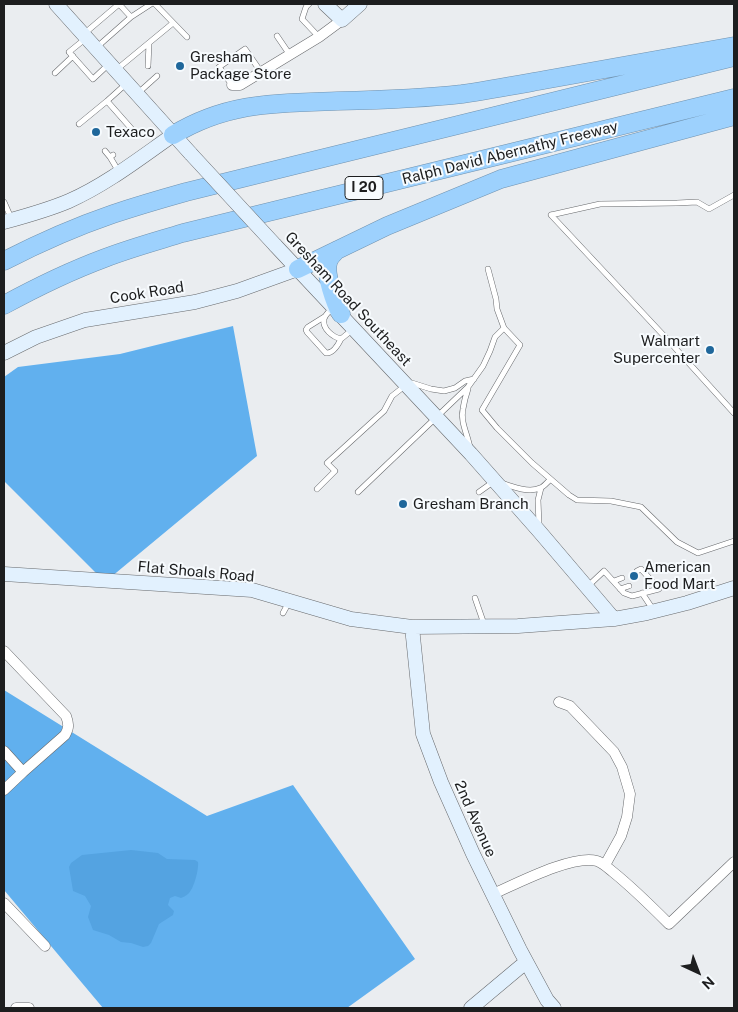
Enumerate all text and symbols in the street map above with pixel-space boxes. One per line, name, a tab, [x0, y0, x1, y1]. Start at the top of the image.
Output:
place label: Gresham Package Store	[190, 48, 292, 83]
marker: Gresham Package Store	[174, 60, 186, 72]
street label: Ralph David Abernathy Freeway	[400, 117, 620, 189]
place label: Texaco	[106, 123, 155, 141]
marker: Texaco	[90, 126, 102, 138]
road number: I 20	[345, 177, 383, 200]
street label: Gresham Road Southeast	[281, 228, 415, 370]
street label: Cook Road	[109, 278, 185, 308]
place label: Walmart Supercenter	[613, 332, 700, 367]
marker: Walmart Supercenter	[704, 344, 716, 356]
place label: Gresham Branch	[413, 495, 529, 513]
marker: Gresham Branch	[397, 498, 409, 510]
street label: Flat Shoals Road	[137, 558, 255, 586]
place label: American Food Mart	[644, 558, 715, 593]
marker: American Food Mart	[628, 570, 640, 582]
street label: 2nd Avenue	[450, 778, 500, 860]
north arrow	[673, 947, 723, 997]
text: N	[699, 973, 718, 993]

